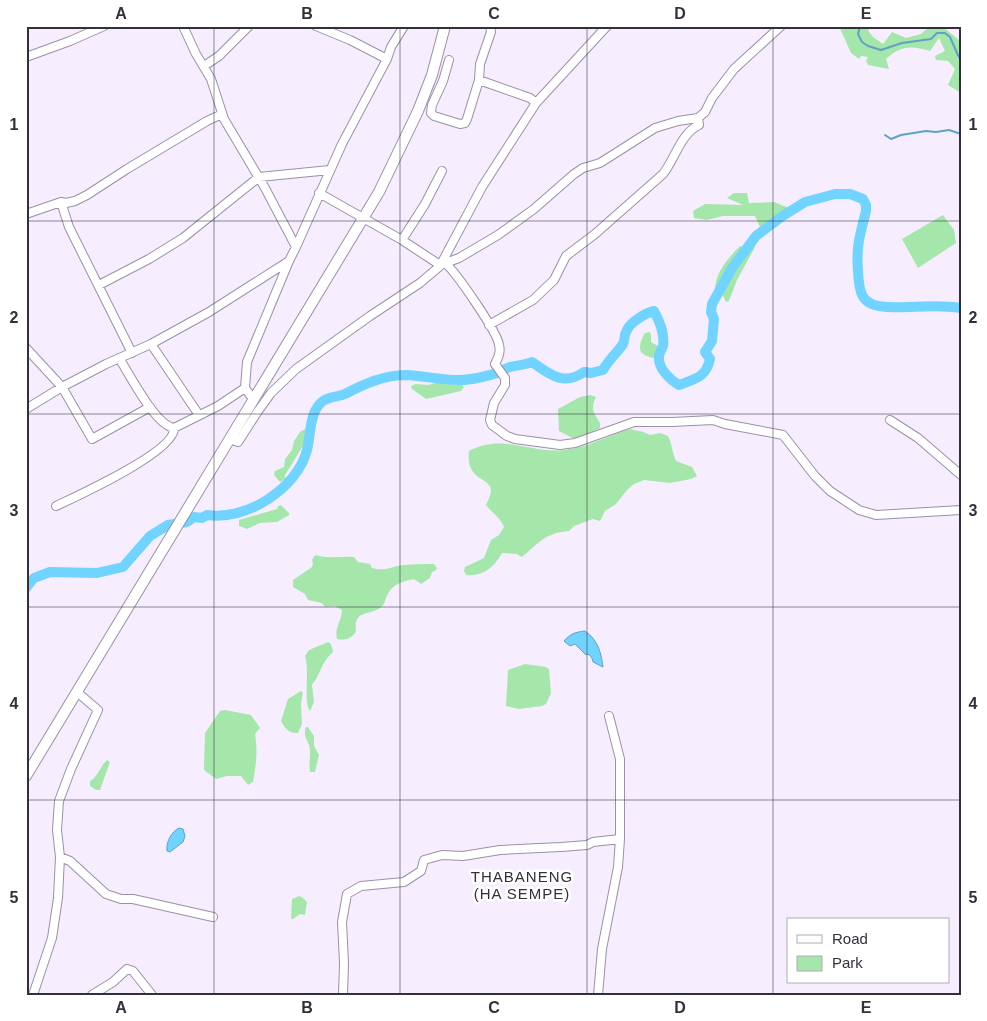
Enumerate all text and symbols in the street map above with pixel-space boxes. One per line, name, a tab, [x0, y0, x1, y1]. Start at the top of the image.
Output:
text: A	[115, 5, 127, 22]
text: B	[301, 5, 313, 22]
text: C	[488, 5, 500, 22]
text: D	[674, 5, 686, 22]
text: E	[861, 5, 872, 22]
text: 1	[10, 116, 19, 133]
text: 1	[969, 116, 978, 133]
text: 2	[10, 309, 19, 326]
text: 2	[969, 309, 978, 326]
text: 3	[10, 502, 19, 519]
text: 3	[969, 502, 978, 519]
text: 4	[10, 695, 19, 712]
text: 4	[969, 695, 978, 712]
district label: THABANENG (HA SEMPE)	[471, 868, 573, 902]
text: 5	[10, 889, 19, 906]
text: 5	[969, 889, 978, 906]
legend	[787, 918, 950, 984]
text: Road	[832, 930, 868, 947]
text: Park	[832, 954, 863, 971]
text: A	[115, 999, 127, 1016]
text: B	[301, 999, 313, 1016]
text: C	[488, 999, 500, 1016]
text: D	[674, 999, 686, 1016]
text: E	[861, 999, 872, 1016]

